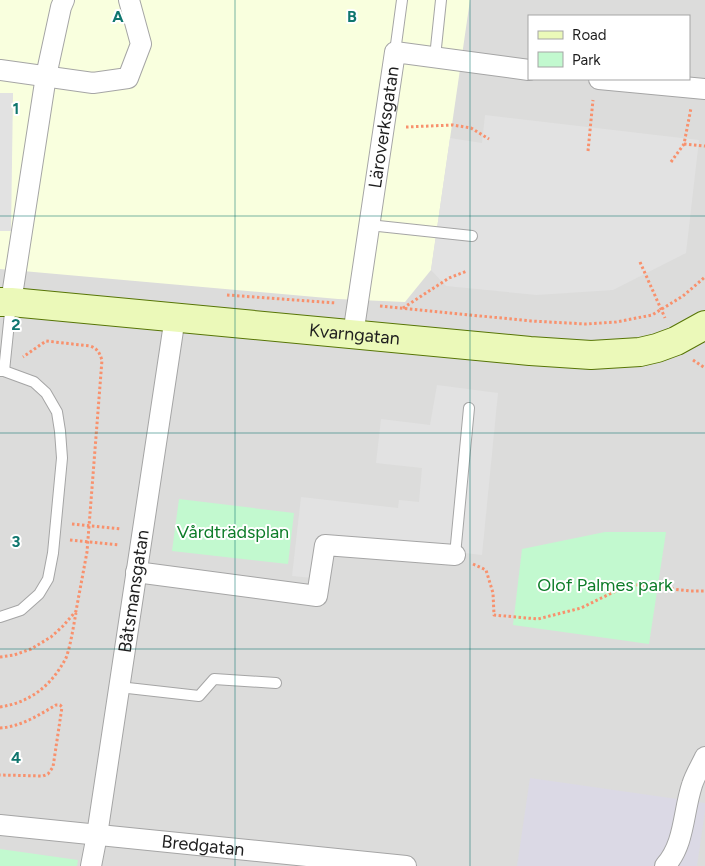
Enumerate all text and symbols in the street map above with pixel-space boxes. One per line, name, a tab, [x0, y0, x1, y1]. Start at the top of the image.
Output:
text: A	[112, 7, 124, 26]
text: B	[347, 7, 357, 26]
legend	[528, 15, 690, 80]
text: Road	[572, 26, 607, 44]
text: Park	[572, 51, 601, 69]
street label: Läroverksgatan	[364, 65, 404, 190]
text: 1	[13, 99, 19, 118]
text: 2	[11, 315, 21, 334]
street label: Kvarngatan	[308, 319, 401, 350]
park label: Vårdträdsplan	[177, 521, 289, 543]
street label: Båtsmansgatan	[114, 528, 154, 654]
text: 3	[12, 532, 21, 551]
park label: Olof Palmes park	[537, 574, 673, 596]
text: 4	[11, 748, 21, 767]
street label: Bredgatan	[160, 830, 245, 861]

